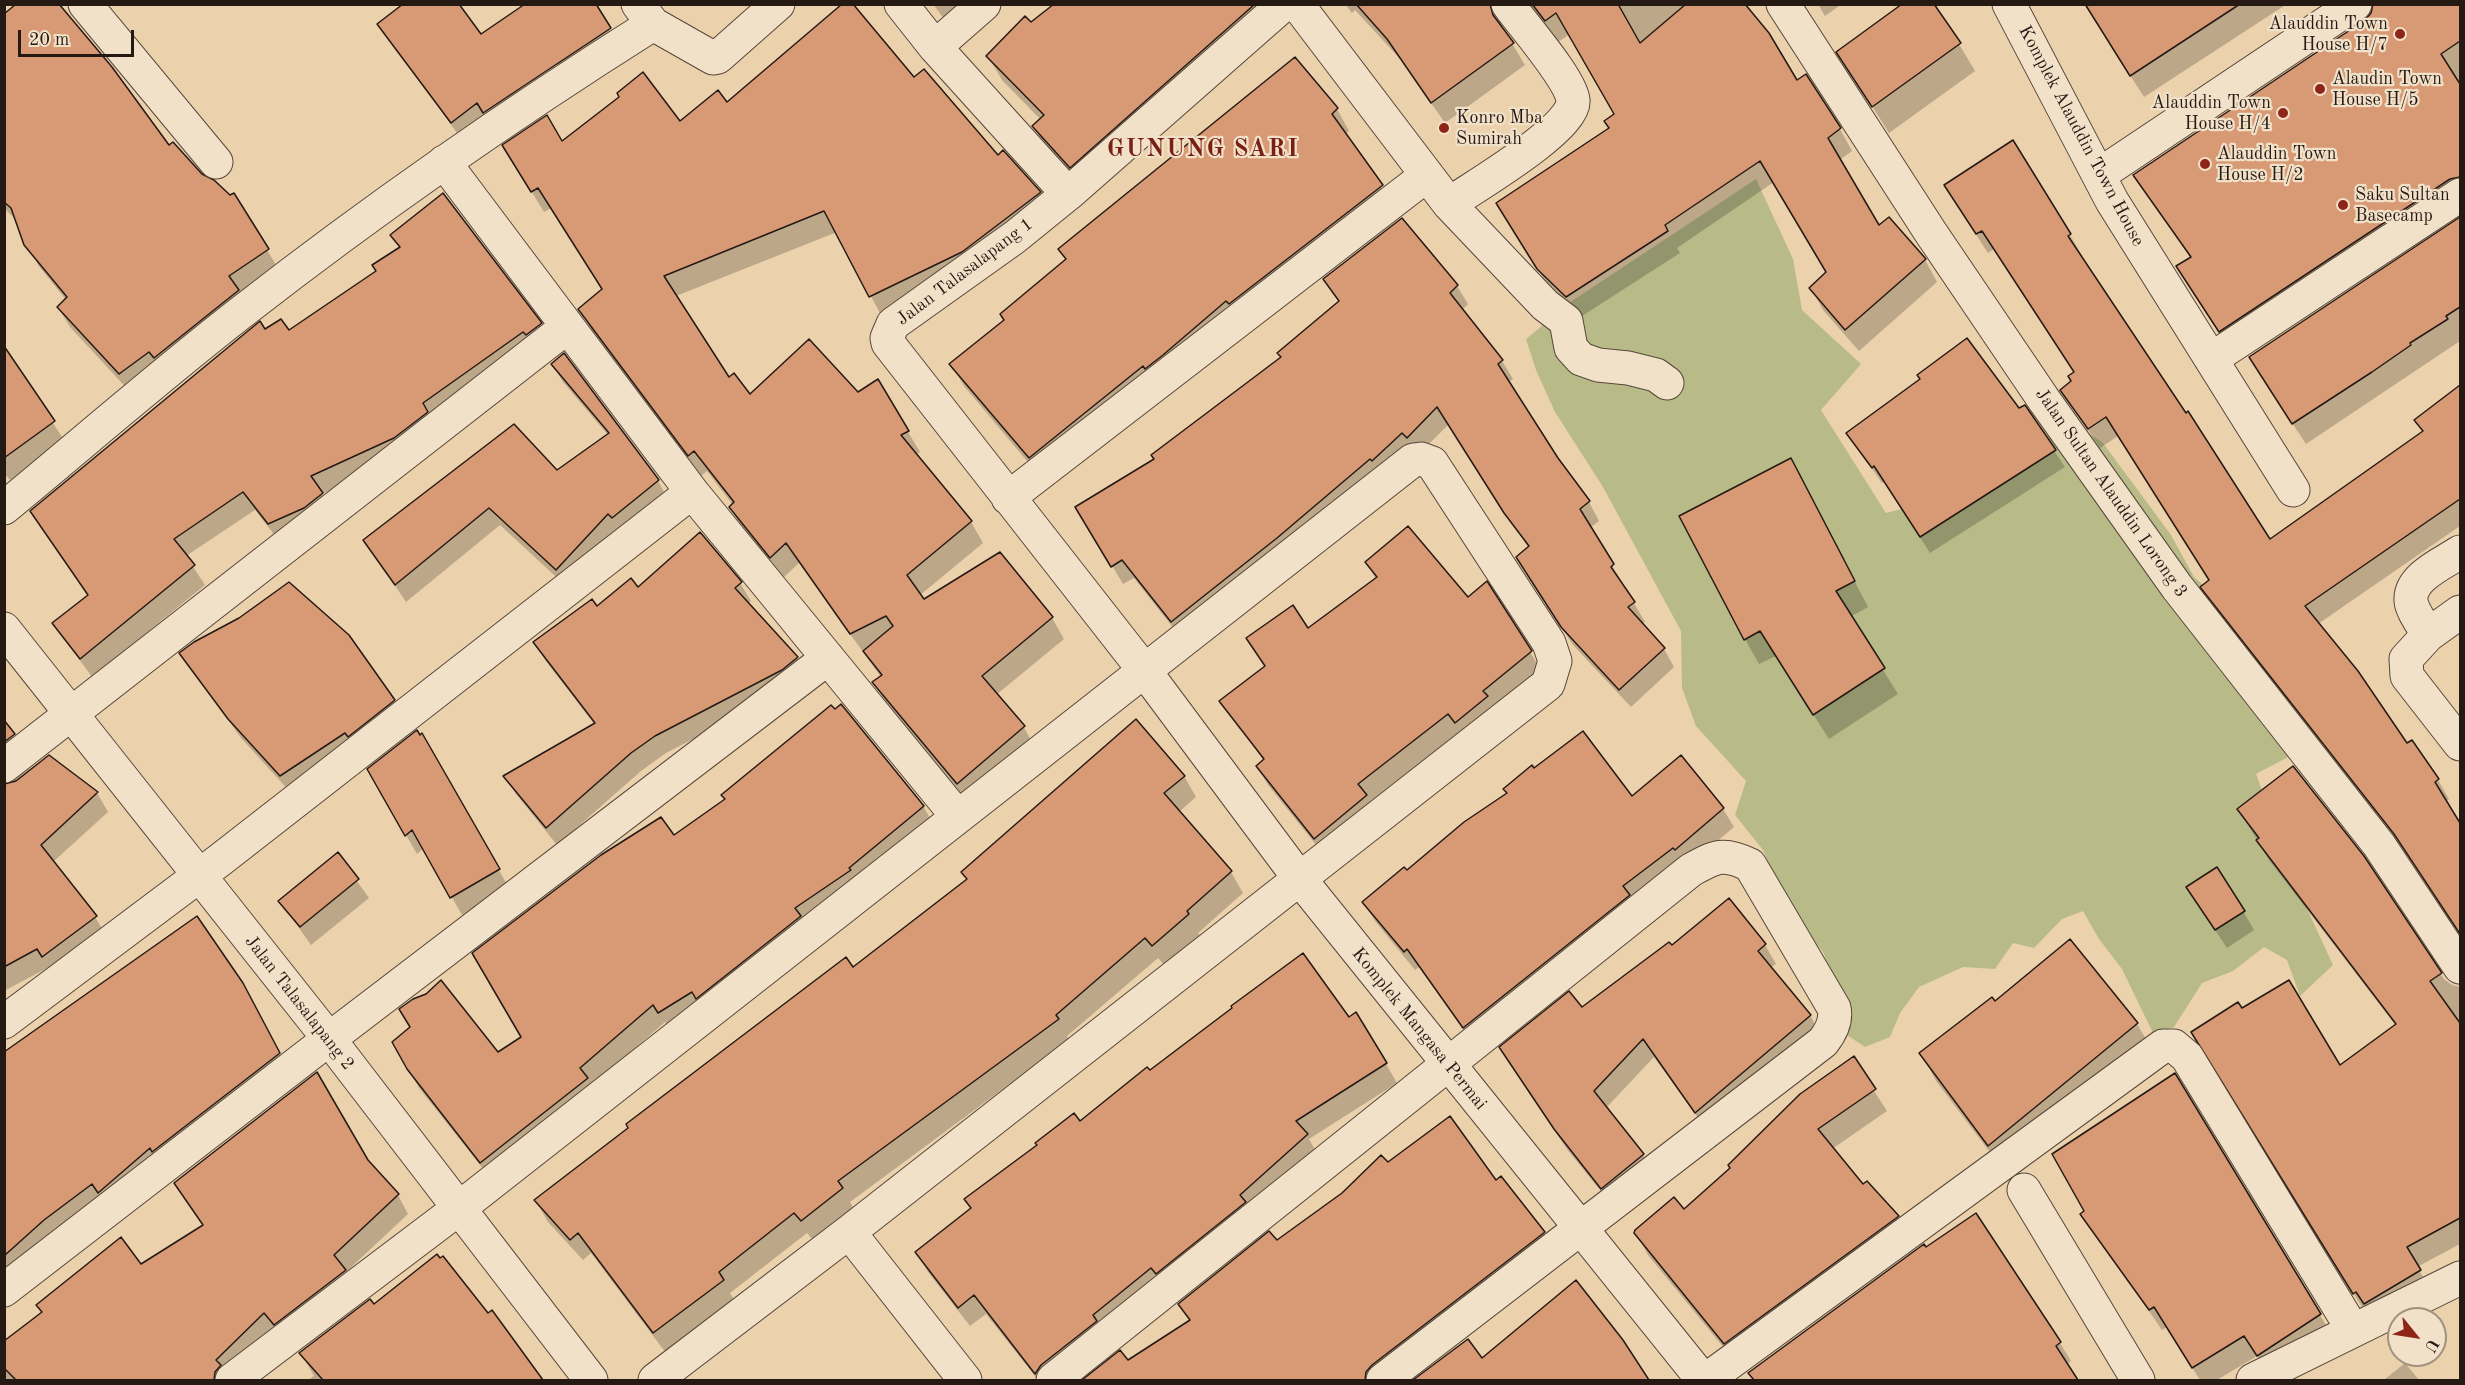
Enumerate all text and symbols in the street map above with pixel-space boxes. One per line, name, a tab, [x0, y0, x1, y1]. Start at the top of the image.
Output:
place label: Alauddin Town House H/7	[2269, 13, 2388, 56]
scale bar	[21, 18, 136, 56]
street label: Komplek Alauddin Town House	[2013, 22, 2149, 250]
marker: Alauddin Town House H/7	[2393, 27, 2407, 41]
text: 20 m	[29, 31, 69, 49]
place label: Alaudin Town House H/5	[2332, 68, 2442, 110]
marker: Alaudin Town House H/5	[2313, 82, 2327, 96]
place label: Alauddin Town House H/4	[2152, 92, 2271, 134]
marker: Alauddin Town House H/4	[2276, 106, 2290, 120]
place label: Konro Mba Sumirah	[1456, 107, 1543, 150]
marker: Konro Mba Sumirah	[1437, 121, 1451, 135]
district label: GUNUNG SARI	[1107, 136, 1299, 164]
place label: Alauddin Town House H/2	[2217, 143, 2336, 186]
marker: Alauddin Town House H/2	[2198, 157, 2212, 171]
place label: Saku Sultan Basecamp	[2355, 184, 2450, 226]
marker: Saku Sultan Basecamp	[2336, 198, 2350, 212]
street label: Jalan Talasalapang 1	[893, 214, 1037, 330]
street label: Jalan Sultan Alauddin Lorong 3	[2030, 384, 2192, 602]
street label: Jalan Talasalapang 2	[240, 931, 358, 1075]
street label: Komplek Mangasa Permai	[1347, 943, 1491, 1115]
north arrow	[2387, 1307, 2447, 1367]
text: U	[2421, 1335, 2441, 1355]

